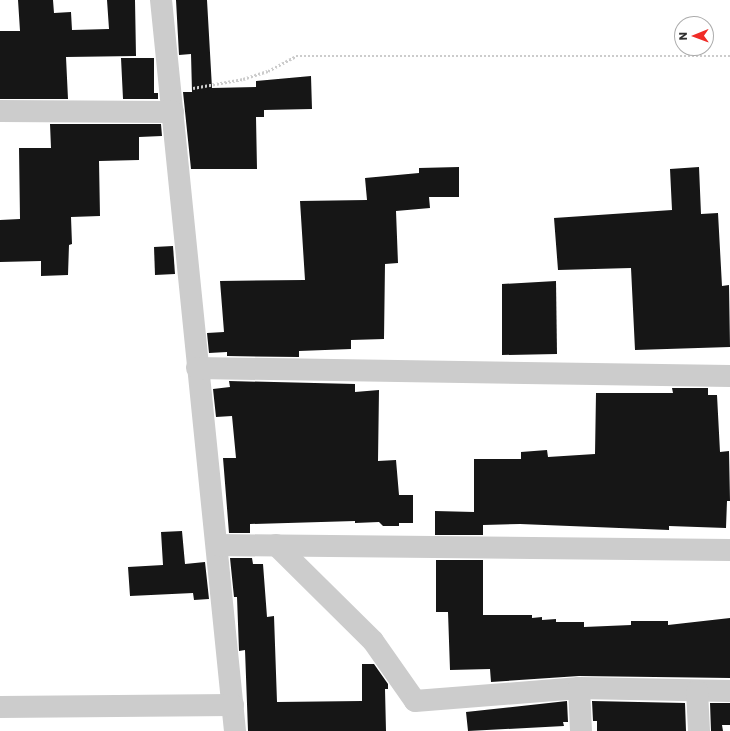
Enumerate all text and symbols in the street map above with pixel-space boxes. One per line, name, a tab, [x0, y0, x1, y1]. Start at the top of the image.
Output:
north arrow	[674, 16, 714, 56]
text: N	[675, 32, 691, 40]

